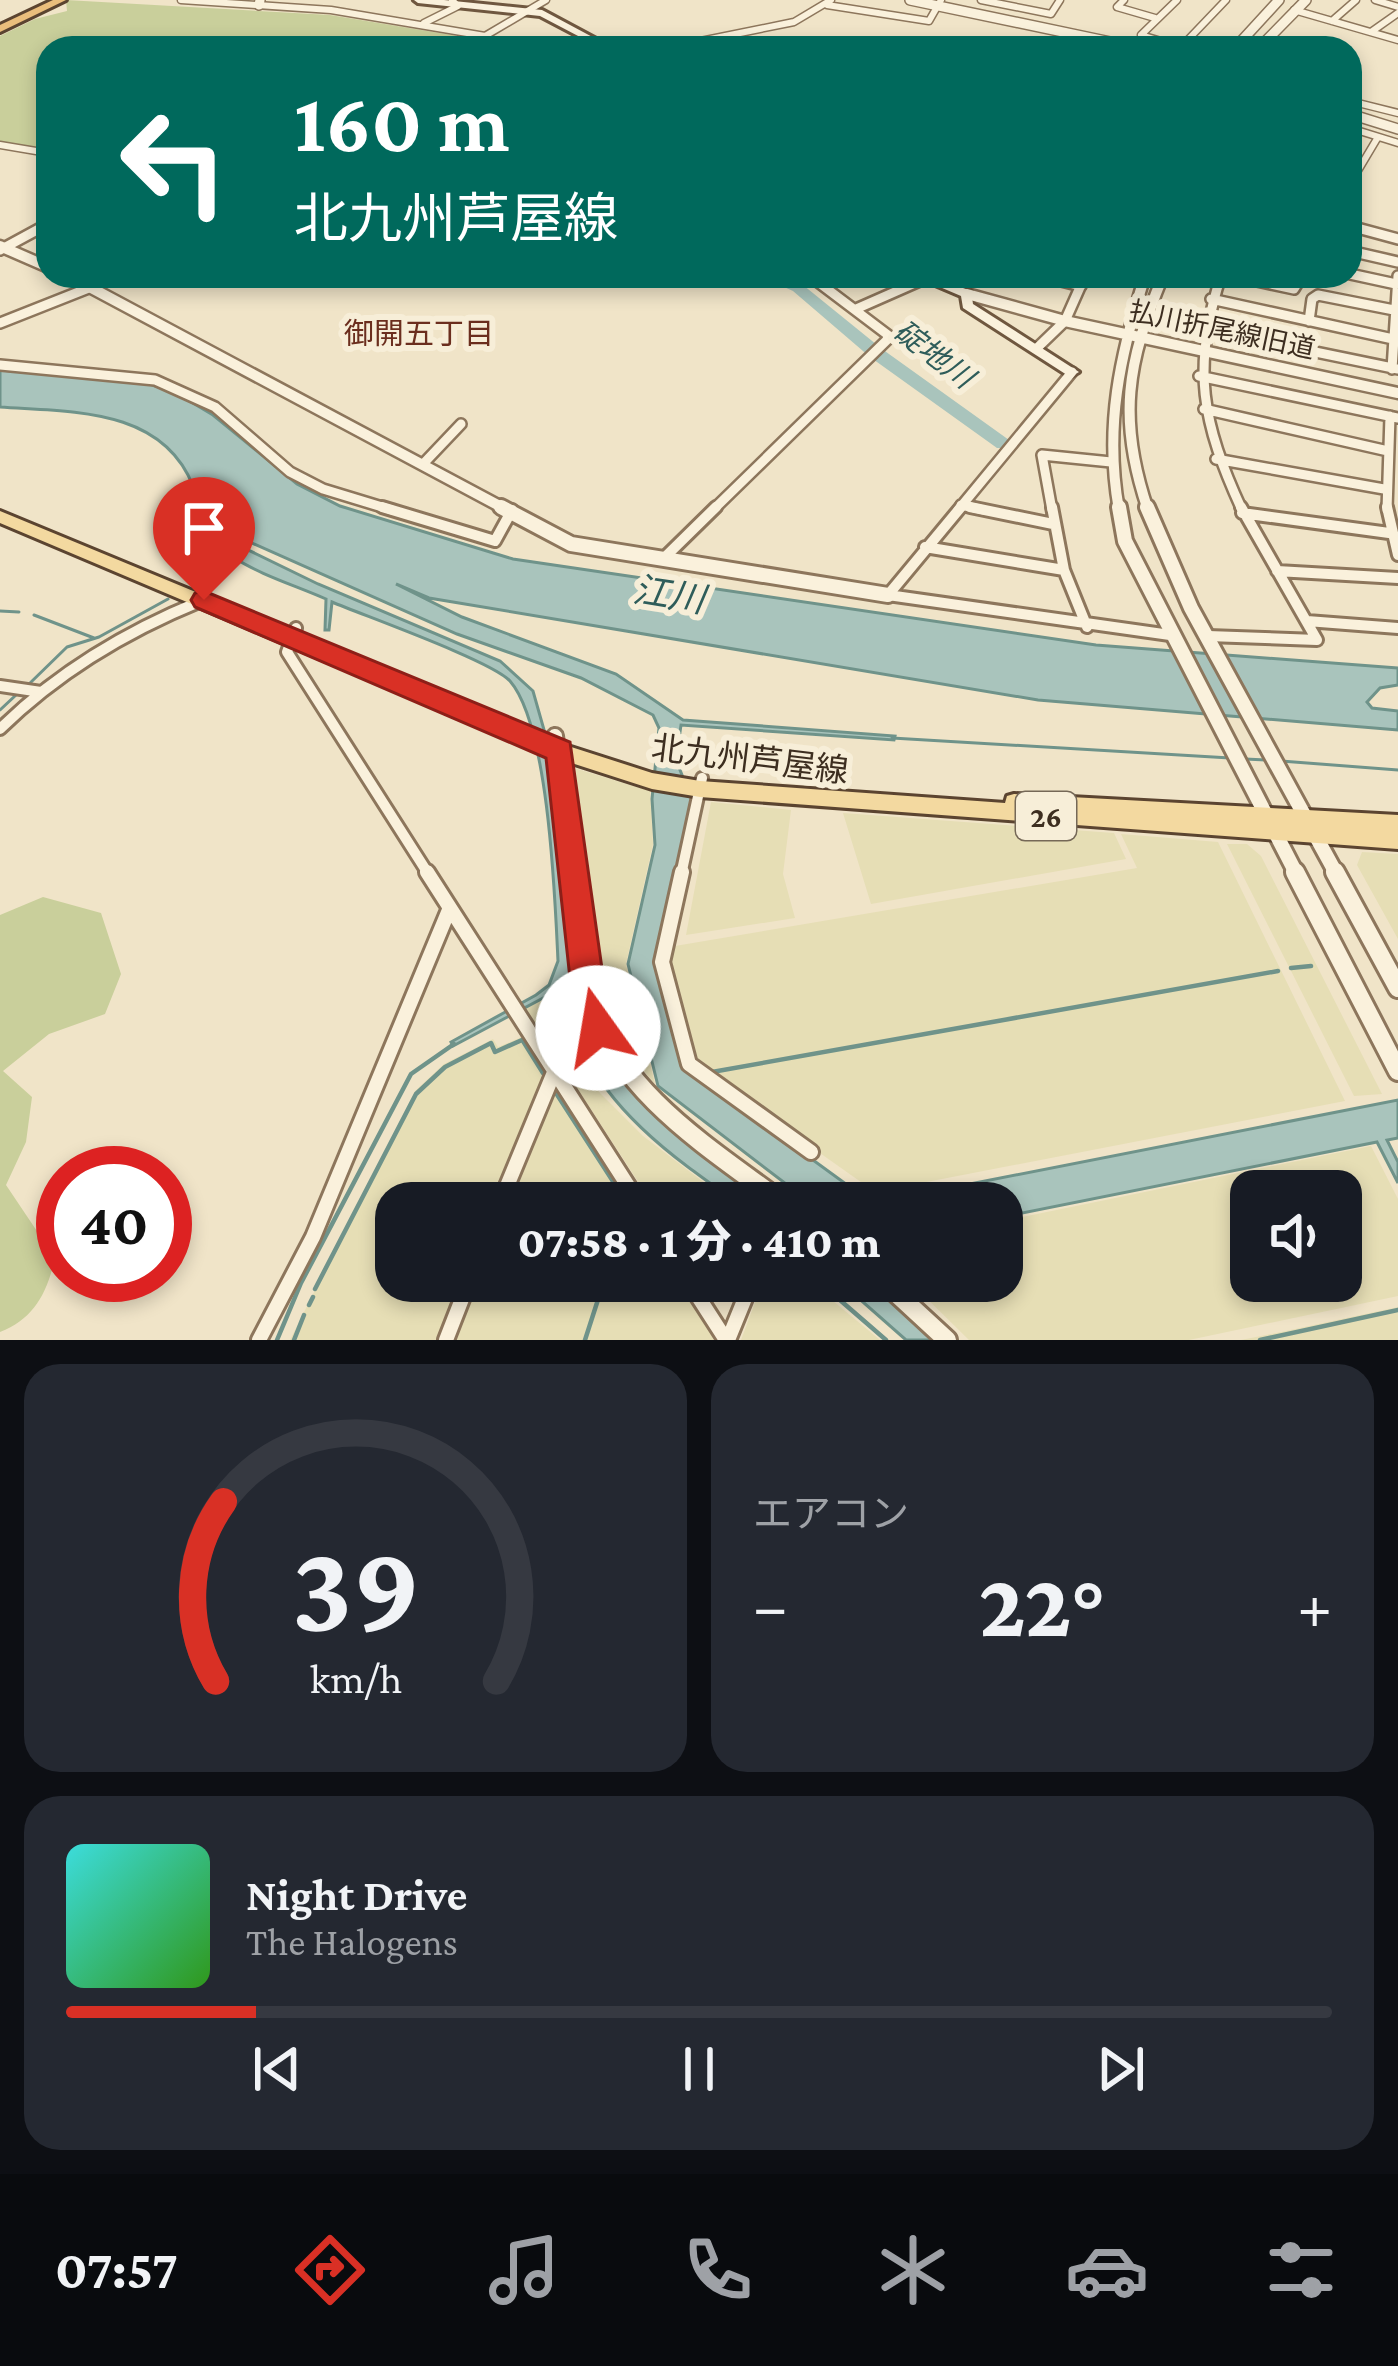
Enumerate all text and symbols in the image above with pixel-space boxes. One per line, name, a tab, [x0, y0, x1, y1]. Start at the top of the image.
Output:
text: 160 m	[294, 76, 510, 169]
icon: left	[96, 84, 252, 240]
text: 北九州芦屋線	[294, 189, 618, 249]
street label: 払川折尾線旧道	[1126, 296, 1318, 364]
water label: 碇地川	[888, 314, 982, 396]
district label: 御開五丁目	[344, 317, 494, 350]
pin	[153, 477, 255, 600]
icon: arrive	[171, 495, 237, 561]
water label: 江川	[630, 570, 712, 621]
street label: 北九州芦屋線	[649, 729, 851, 789]
road number: 26	[1016, 792, 1076, 840]
position arrow	[535, 965, 661, 1091]
speed limit sign: 40	[36, 1146, 192, 1302]
map controls	[1230, 1170, 1362, 1302]
button: sound	[1230, 1170, 1362, 1302]
text: 07:58 · 1 分 · 410 m	[518, 1217, 880, 1267]
text: エアコン	[753, 1492, 909, 1535]
text: 39	[291, 1518, 420, 1657]
text: 22°	[979, 1555, 1106, 1655]
text: −	[753, 1569, 788, 1642]
text: +	[1297, 1569, 1332, 1642]
text: km/h	[309, 1655, 402, 1702]
text: Night Drive	[246, 1870, 467, 1920]
text: The Halogens	[246, 1920, 458, 1963]
icon: previous	[244, 2036, 310, 2102]
icon: pause	[666, 2036, 732, 2102]
icon: next	[1088, 2036, 1154, 2102]
icon: directions	[288, 2228, 372, 2312]
icon: music	[482, 2228, 566, 2312]
icon: phone	[676, 2228, 760, 2312]
icon: climate	[871, 2228, 955, 2312]
icon: car	[1065, 2228, 1149, 2312]
icon: filters	[1259, 2228, 1343, 2312]
text: 07:57	[55, 2240, 178, 2300]

